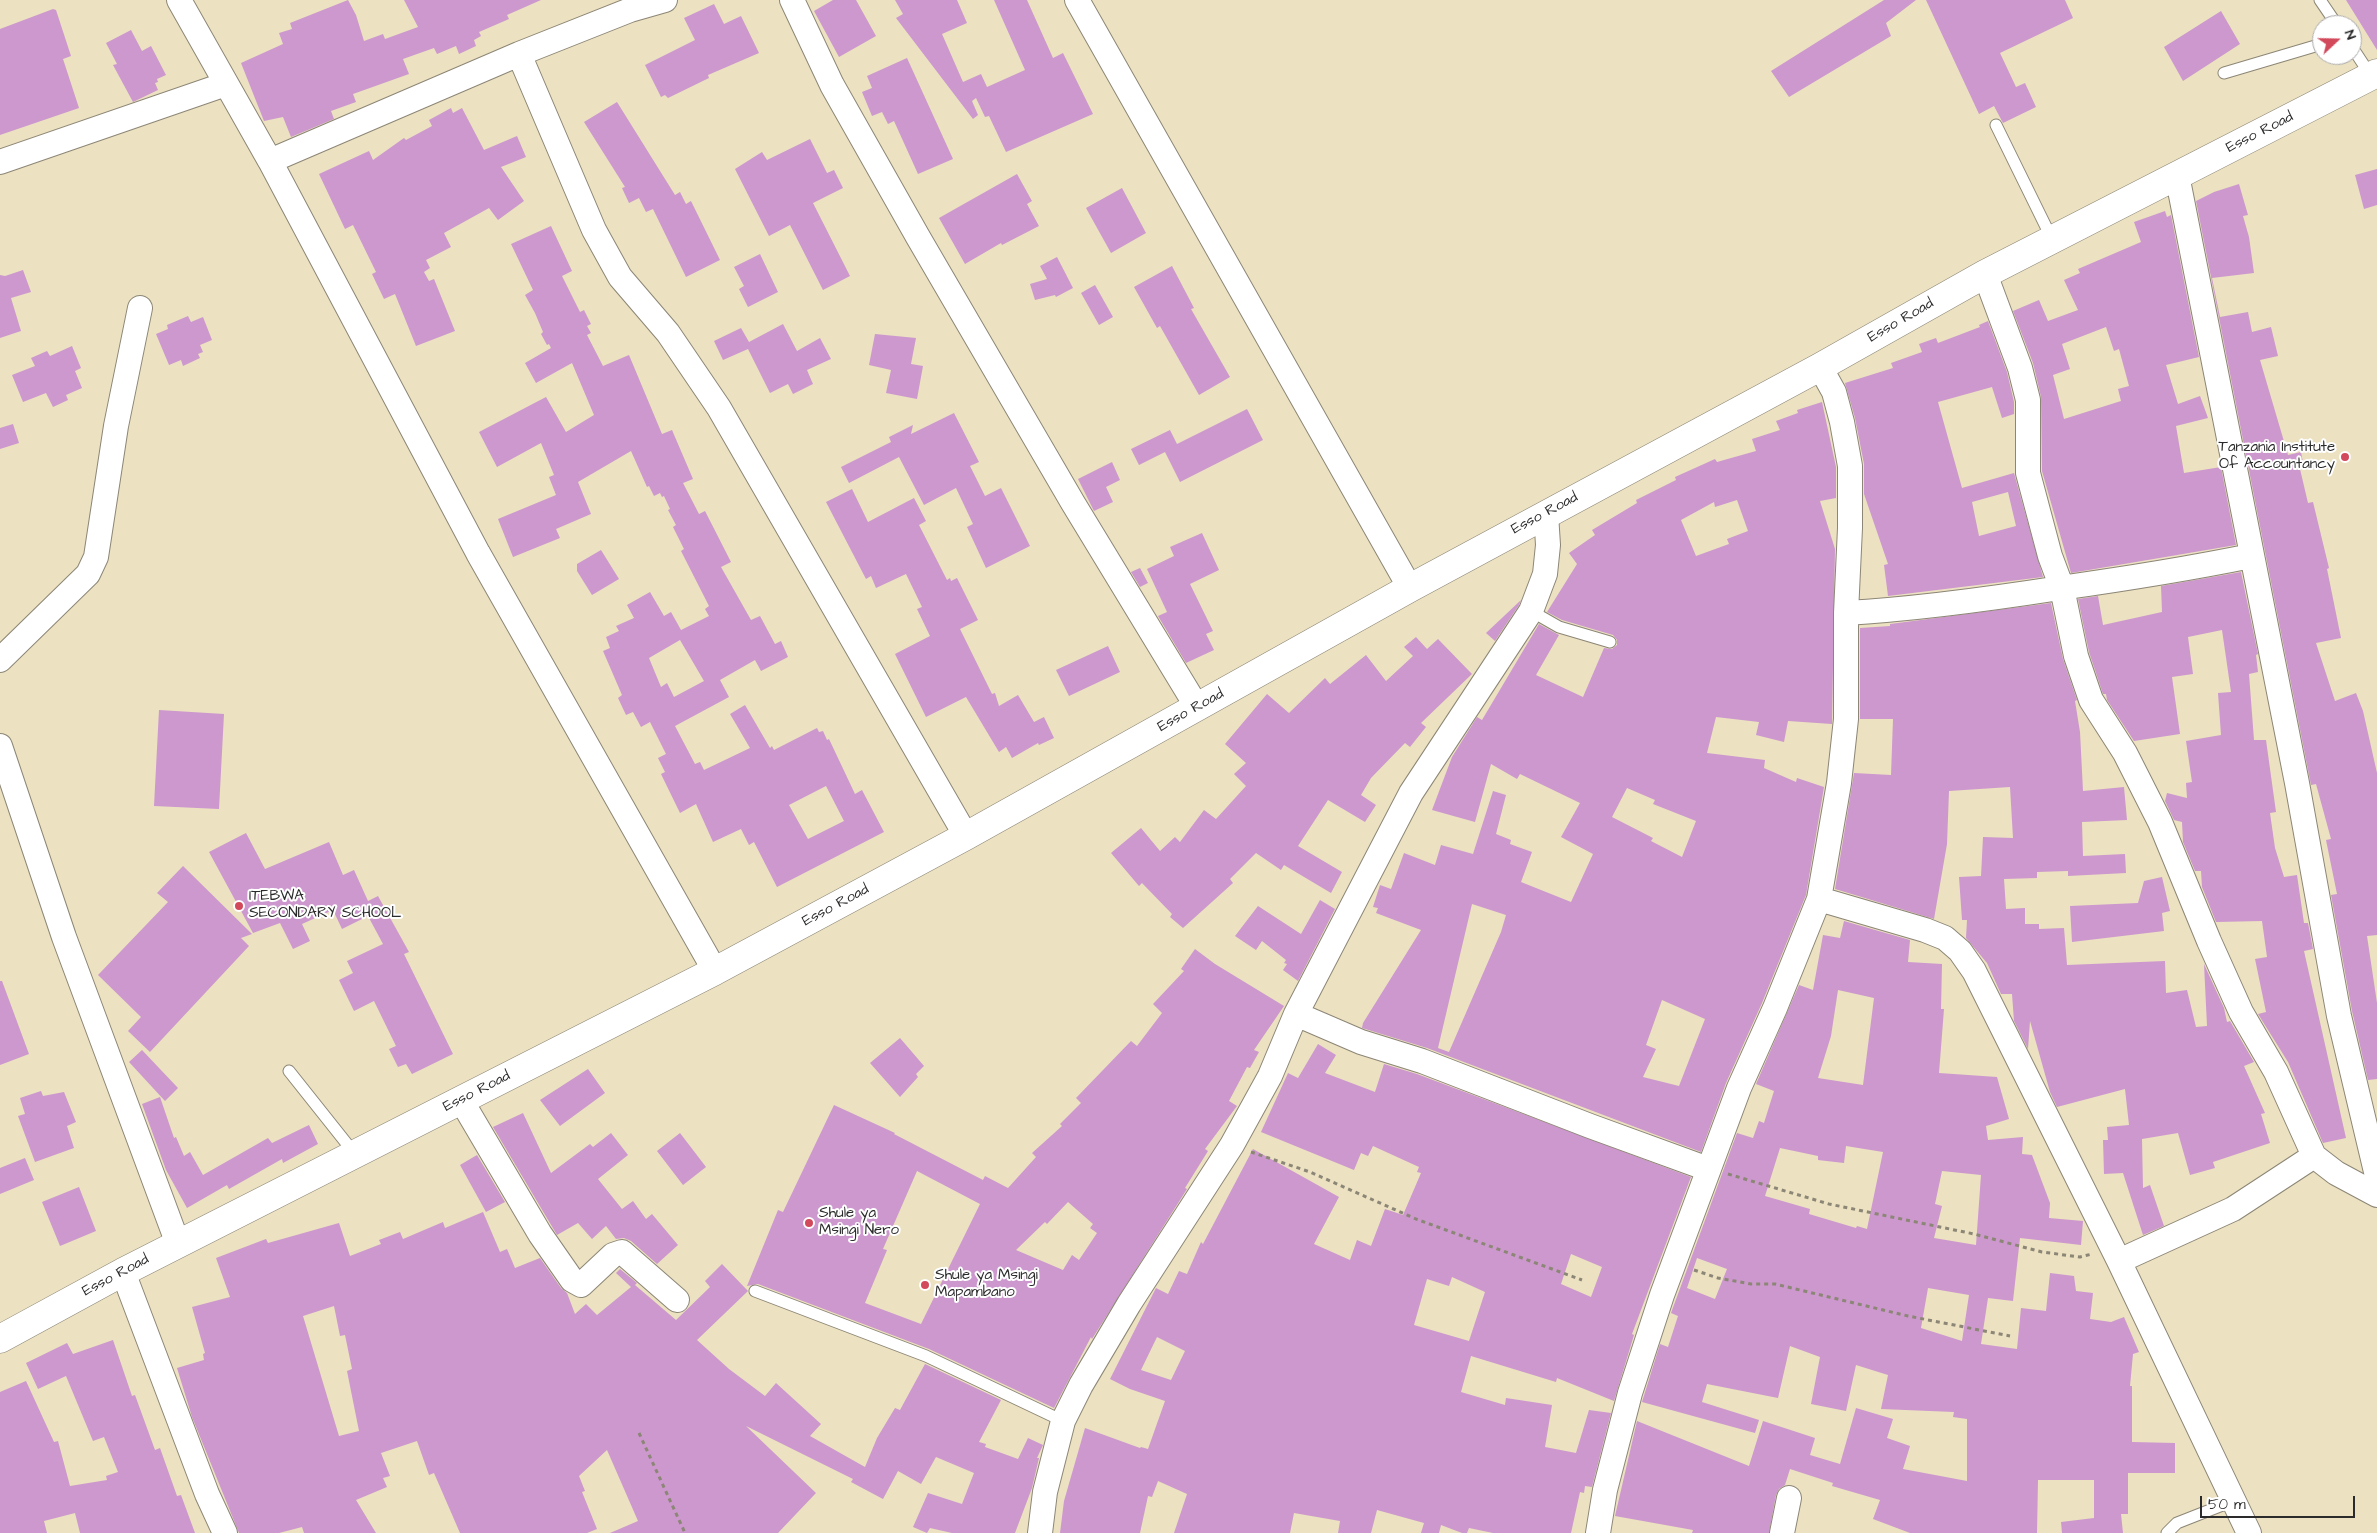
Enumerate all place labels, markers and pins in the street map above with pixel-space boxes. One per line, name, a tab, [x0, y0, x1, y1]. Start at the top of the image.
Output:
place label: Tanzania Institute Of Accountancy	[2219, 439, 2335, 474]
marker: Tanzania Institute Of Accountancy	[2339, 451, 2351, 463]
place label: ITEBWA SECONDARY SCHOOL	[249, 888, 401, 923]
marker: ITEBWA SECONDARY SCHOOL	[233, 900, 245, 912]
place label: Shule ya Msingi Nero	[819, 1205, 899, 1240]
marker: Shule ya Msingi Nero	[803, 1217, 815, 1229]
place label: Shule ya Msingi Mapambano	[935, 1267, 1038, 1302]
marker: Shule ya Msingi Mapambano	[919, 1279, 931, 1291]

